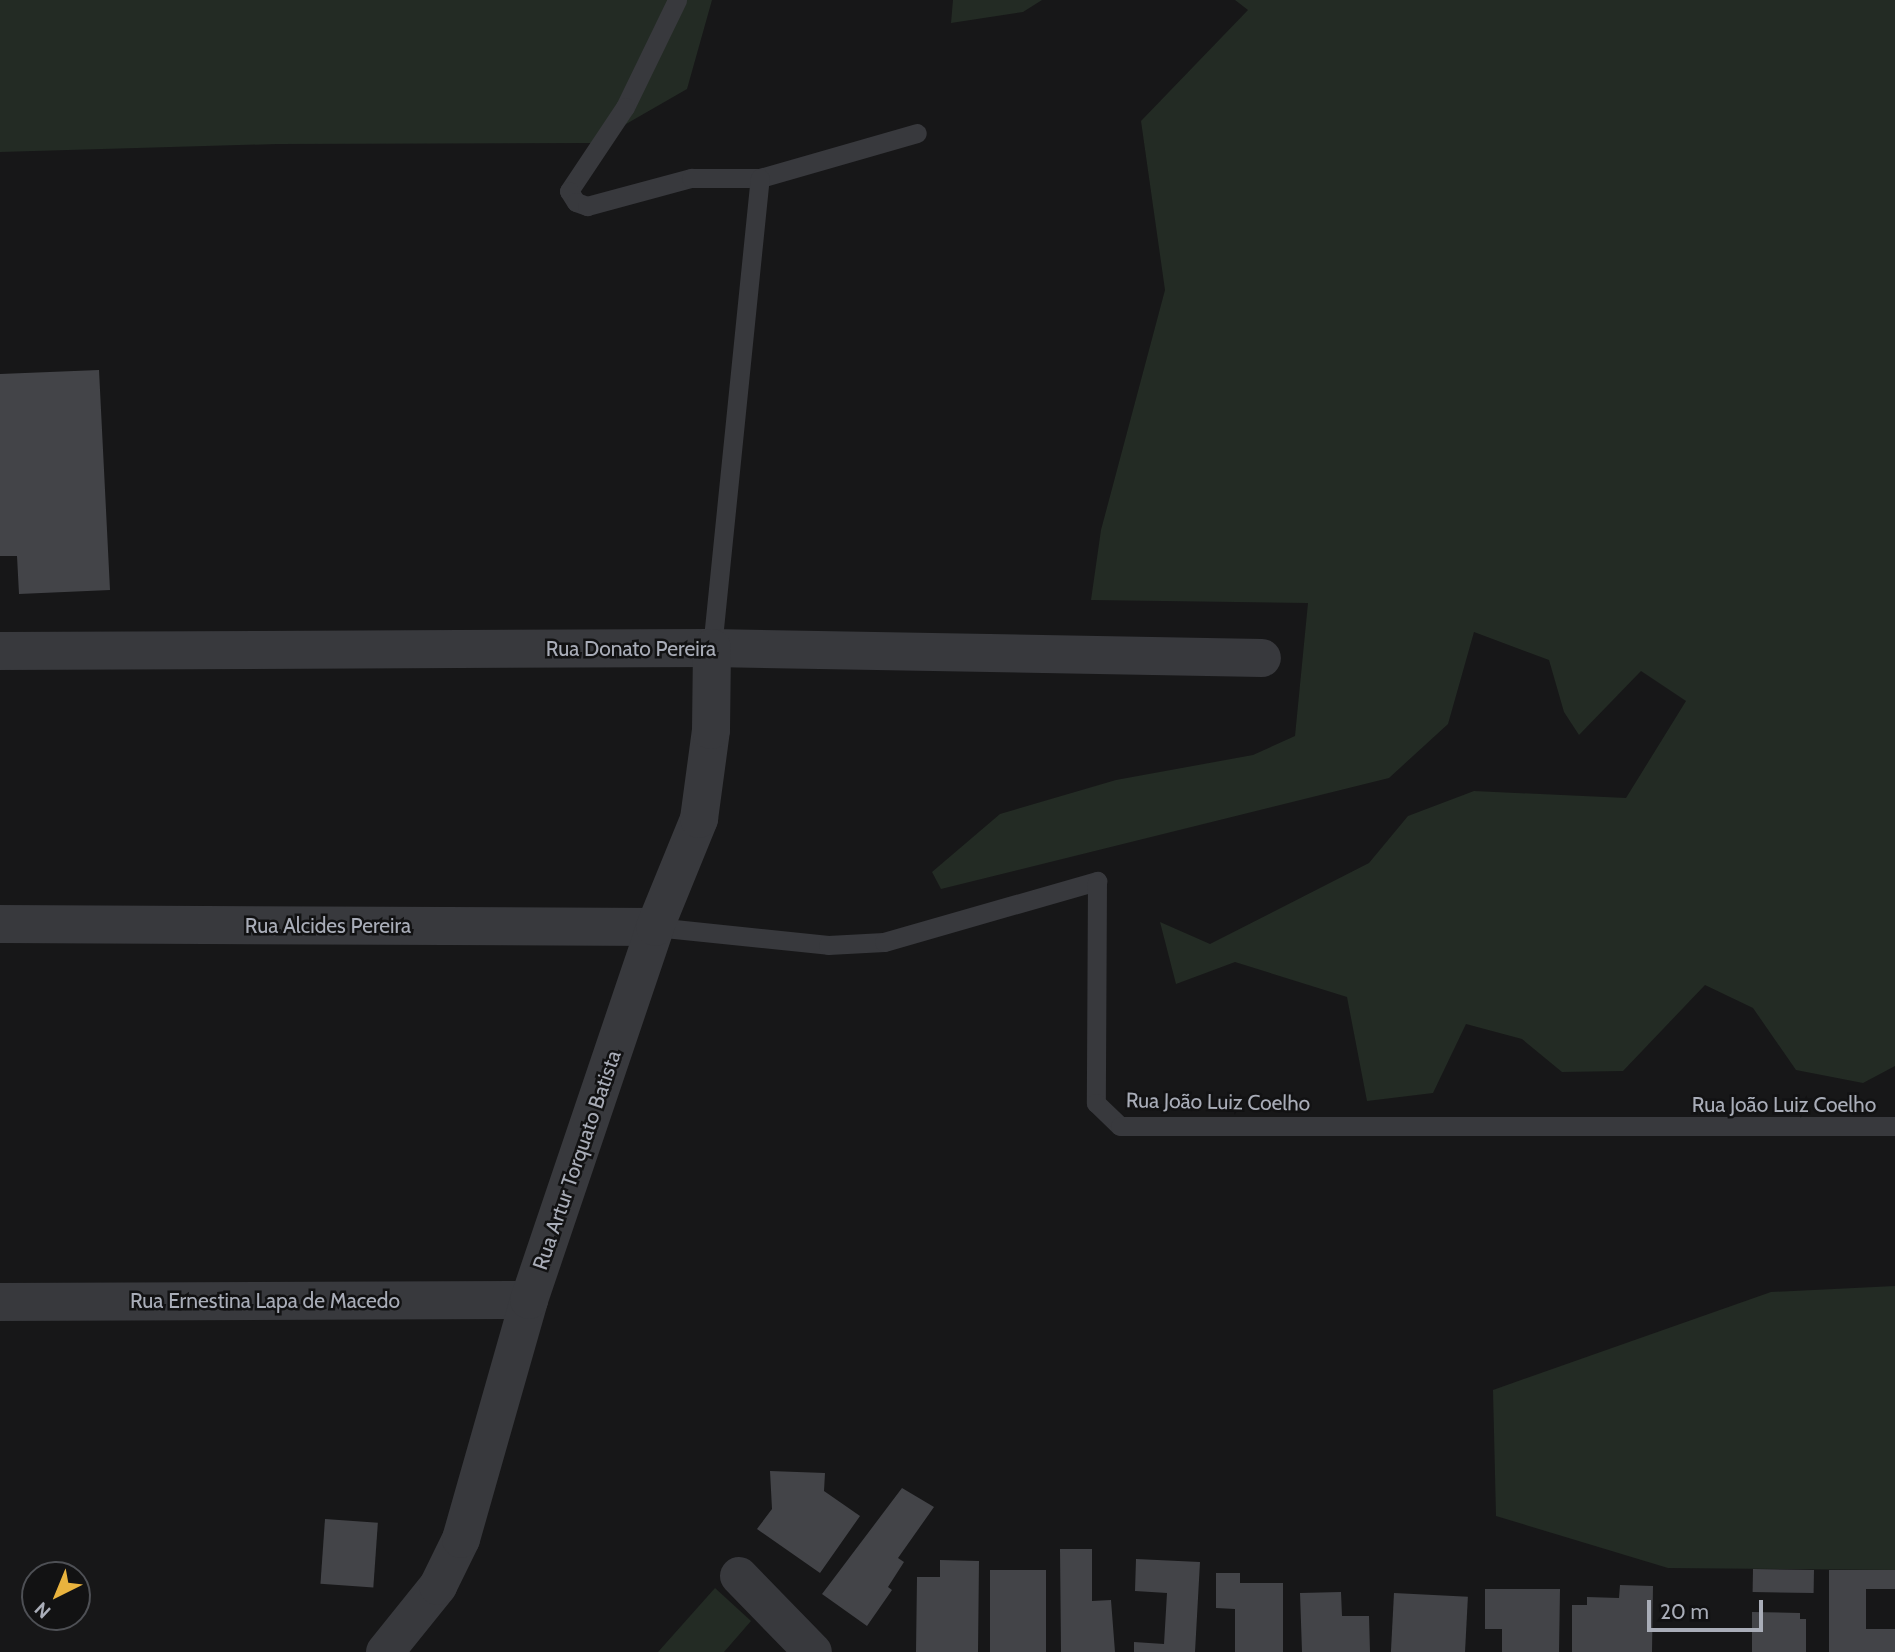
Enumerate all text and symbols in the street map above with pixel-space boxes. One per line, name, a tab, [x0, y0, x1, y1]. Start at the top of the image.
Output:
street label: Rua Donato Pereira	[546, 636, 716, 662]
street label: Rua Alcides Pereira	[245, 913, 411, 939]
street label: Rua Artur Torquato Batista	[528, 1047, 626, 1273]
street label: Rua João Luiz Coelho	[1126, 1088, 1310, 1116]
street label: Rua João Luiz Coelho	[1692, 1092, 1876, 1118]
street label: Rua Ernestina Lapa de Macedo	[130, 1288, 400, 1314]
north arrow	[21, 1561, 91, 1631]
scale bar	[1650, 1586, 1766, 1630]
text: N	[30, 1597, 55, 1623]
text: 20 m	[1660, 1599, 1709, 1624]

